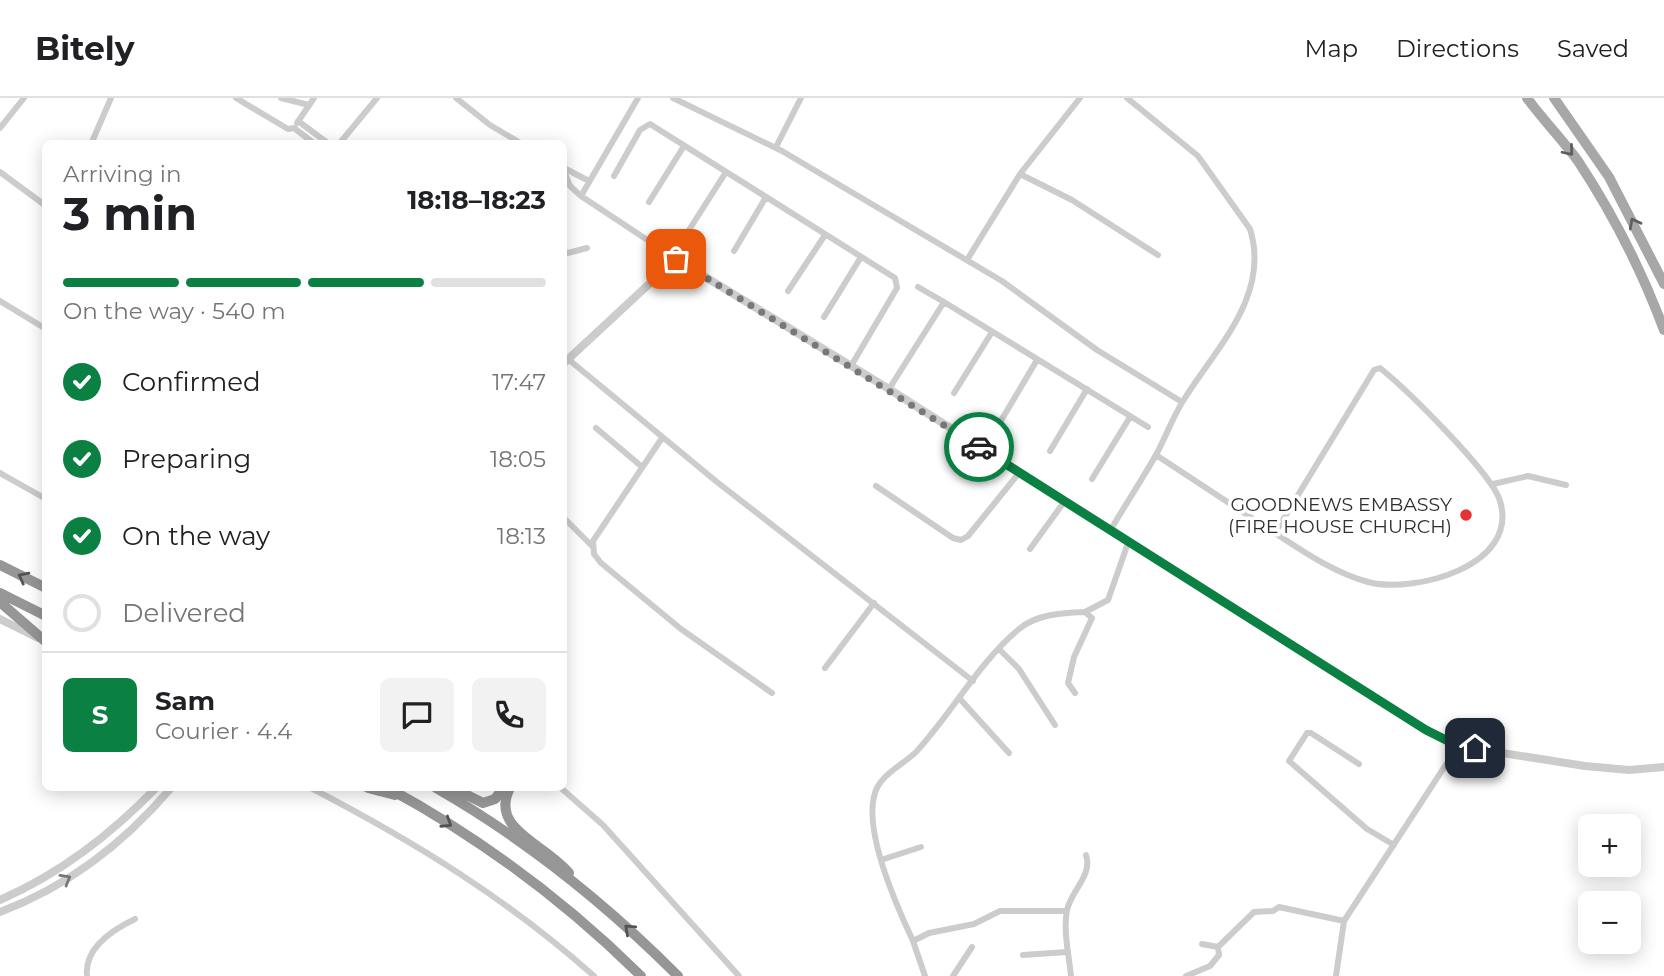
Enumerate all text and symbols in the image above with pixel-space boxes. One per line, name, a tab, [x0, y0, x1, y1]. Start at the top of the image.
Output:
text: Bitely	[35, 28, 134, 68]
text: Map	[1305, 34, 1358, 63]
text: Directions	[1396, 34, 1519, 63]
text: Saved	[1557, 34, 1629, 63]
one-way arrow	[1561, 143, 1573, 156]
text: Arriving in	[63, 160, 182, 188]
text: 18:18–18:23	[407, 184, 546, 216]
text: 3 min	[63, 185, 197, 242]
one-way arrow	[1628, 218, 1642, 230]
pin	[646, 229, 706, 289]
icon: bag	[657, 240, 695, 278]
text: On the way · 540 m	[63, 297, 286, 325]
icon: check	[63, 363, 101, 401]
text: Confirmed	[122, 366, 261, 398]
text: 17:47	[492, 368, 546, 396]
courier	[944, 412, 1014, 482]
icon: car	[960, 428, 998, 466]
icon: check	[63, 440, 101, 478]
text: Preparing	[122, 443, 251, 475]
text: 18:05	[490, 445, 546, 473]
place label: GOODNEWS EMBASSY (FIRE HOUSE CHURCH)	[1228, 493, 1453, 538]
marker: GOODNEWS EMBASSY (FIRE HOUSE CHURCH)	[1458, 507, 1474, 523]
icon: check	[63, 517, 101, 555]
text: On the way	[122, 520, 270, 552]
text: 18:13	[497, 522, 546, 550]
one-way arrow	[18, 571, 30, 585]
text: Delivered	[122, 597, 246, 629]
button: chat	[380, 678, 454, 752]
button: phone	[472, 678, 546, 752]
text: Sam	[155, 685, 215, 717]
text: S	[92, 699, 108, 731]
text: Courier · 4.4	[155, 717, 292, 745]
pin	[1445, 718, 1505, 778]
icon: home	[1456, 729, 1494, 767]
map controls	[1578, 814, 1641, 954]
button: +	[1578, 814, 1641, 877]
one-way arrow	[439, 815, 452, 828]
one-way arrow	[59, 874, 72, 887]
button: −	[1578, 891, 1641, 954]
one-way arrow	[624, 925, 637, 937]

